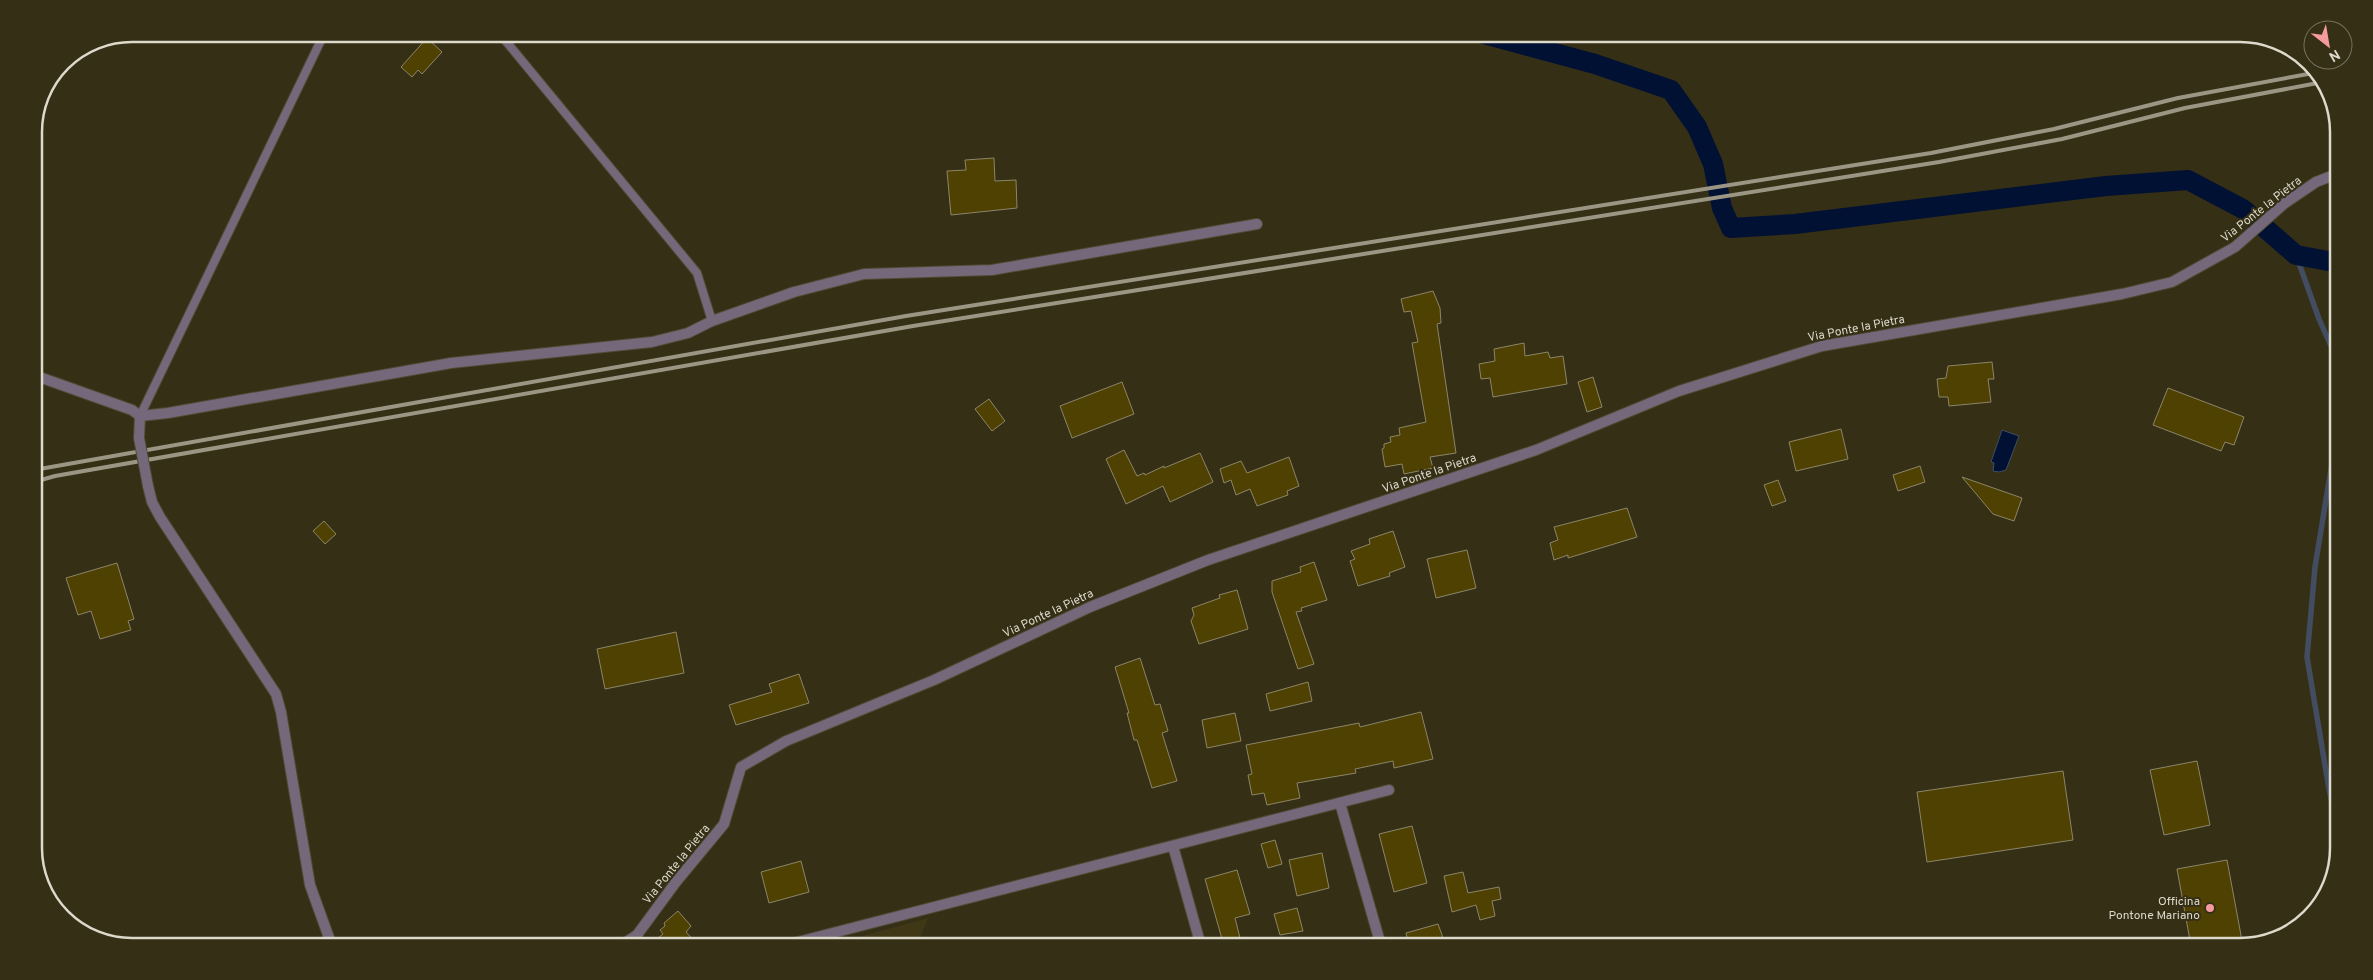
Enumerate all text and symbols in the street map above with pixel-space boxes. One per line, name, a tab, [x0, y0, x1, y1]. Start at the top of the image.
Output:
north arrow	[2303, 20, 2353, 70]
text: N	[2325, 45, 2343, 65]
street label: Via Ponte la Pietra	[2218, 173, 2305, 246]
street label: Via Ponte la Pietra	[1806, 312, 1906, 346]
street label: Via Ponte la Pietra	[1380, 450, 1479, 498]
street label: Via Ponte la Pietra	[1000, 586, 1096, 642]
street label: Via Ponte la Pietra	[640, 821, 714, 908]
place label: Officina Pontone Mariano	[2108, 894, 2200, 924]
marker: Officina Pontone Mariano	[2204, 902, 2216, 914]

